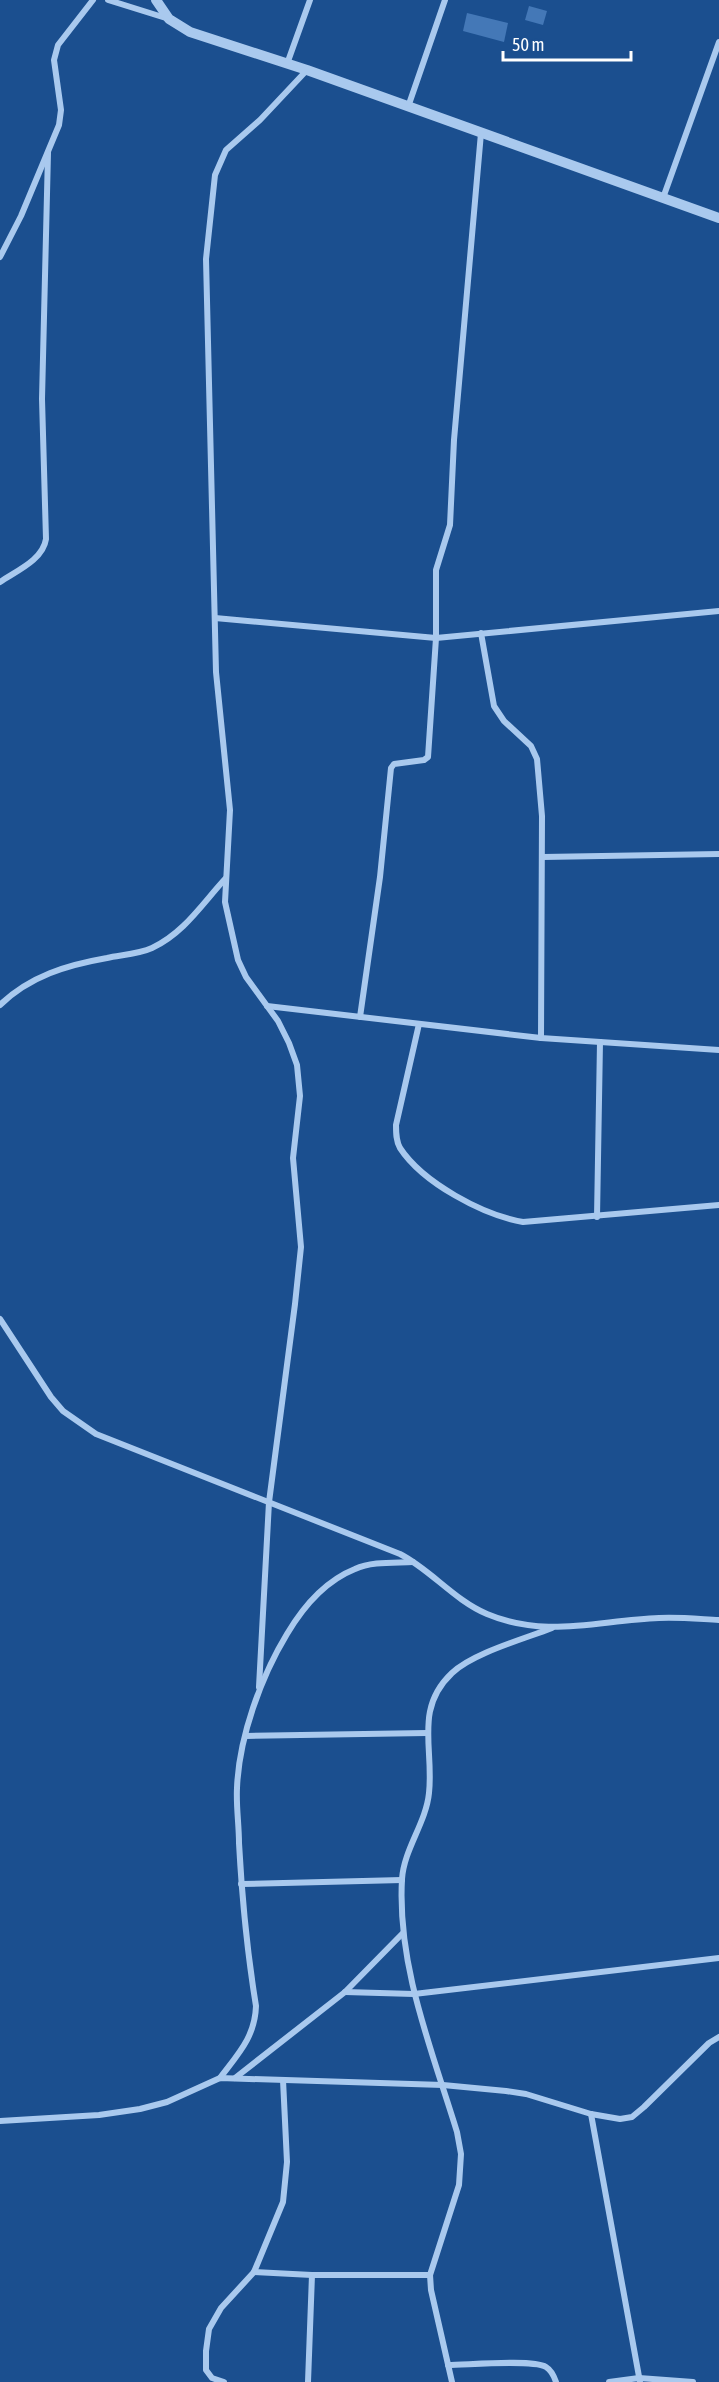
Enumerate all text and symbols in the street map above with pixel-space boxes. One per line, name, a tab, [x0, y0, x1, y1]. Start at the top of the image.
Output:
scale bar	[503, 24, 630, 62]
text: 50 m	[512, 34, 544, 55]

